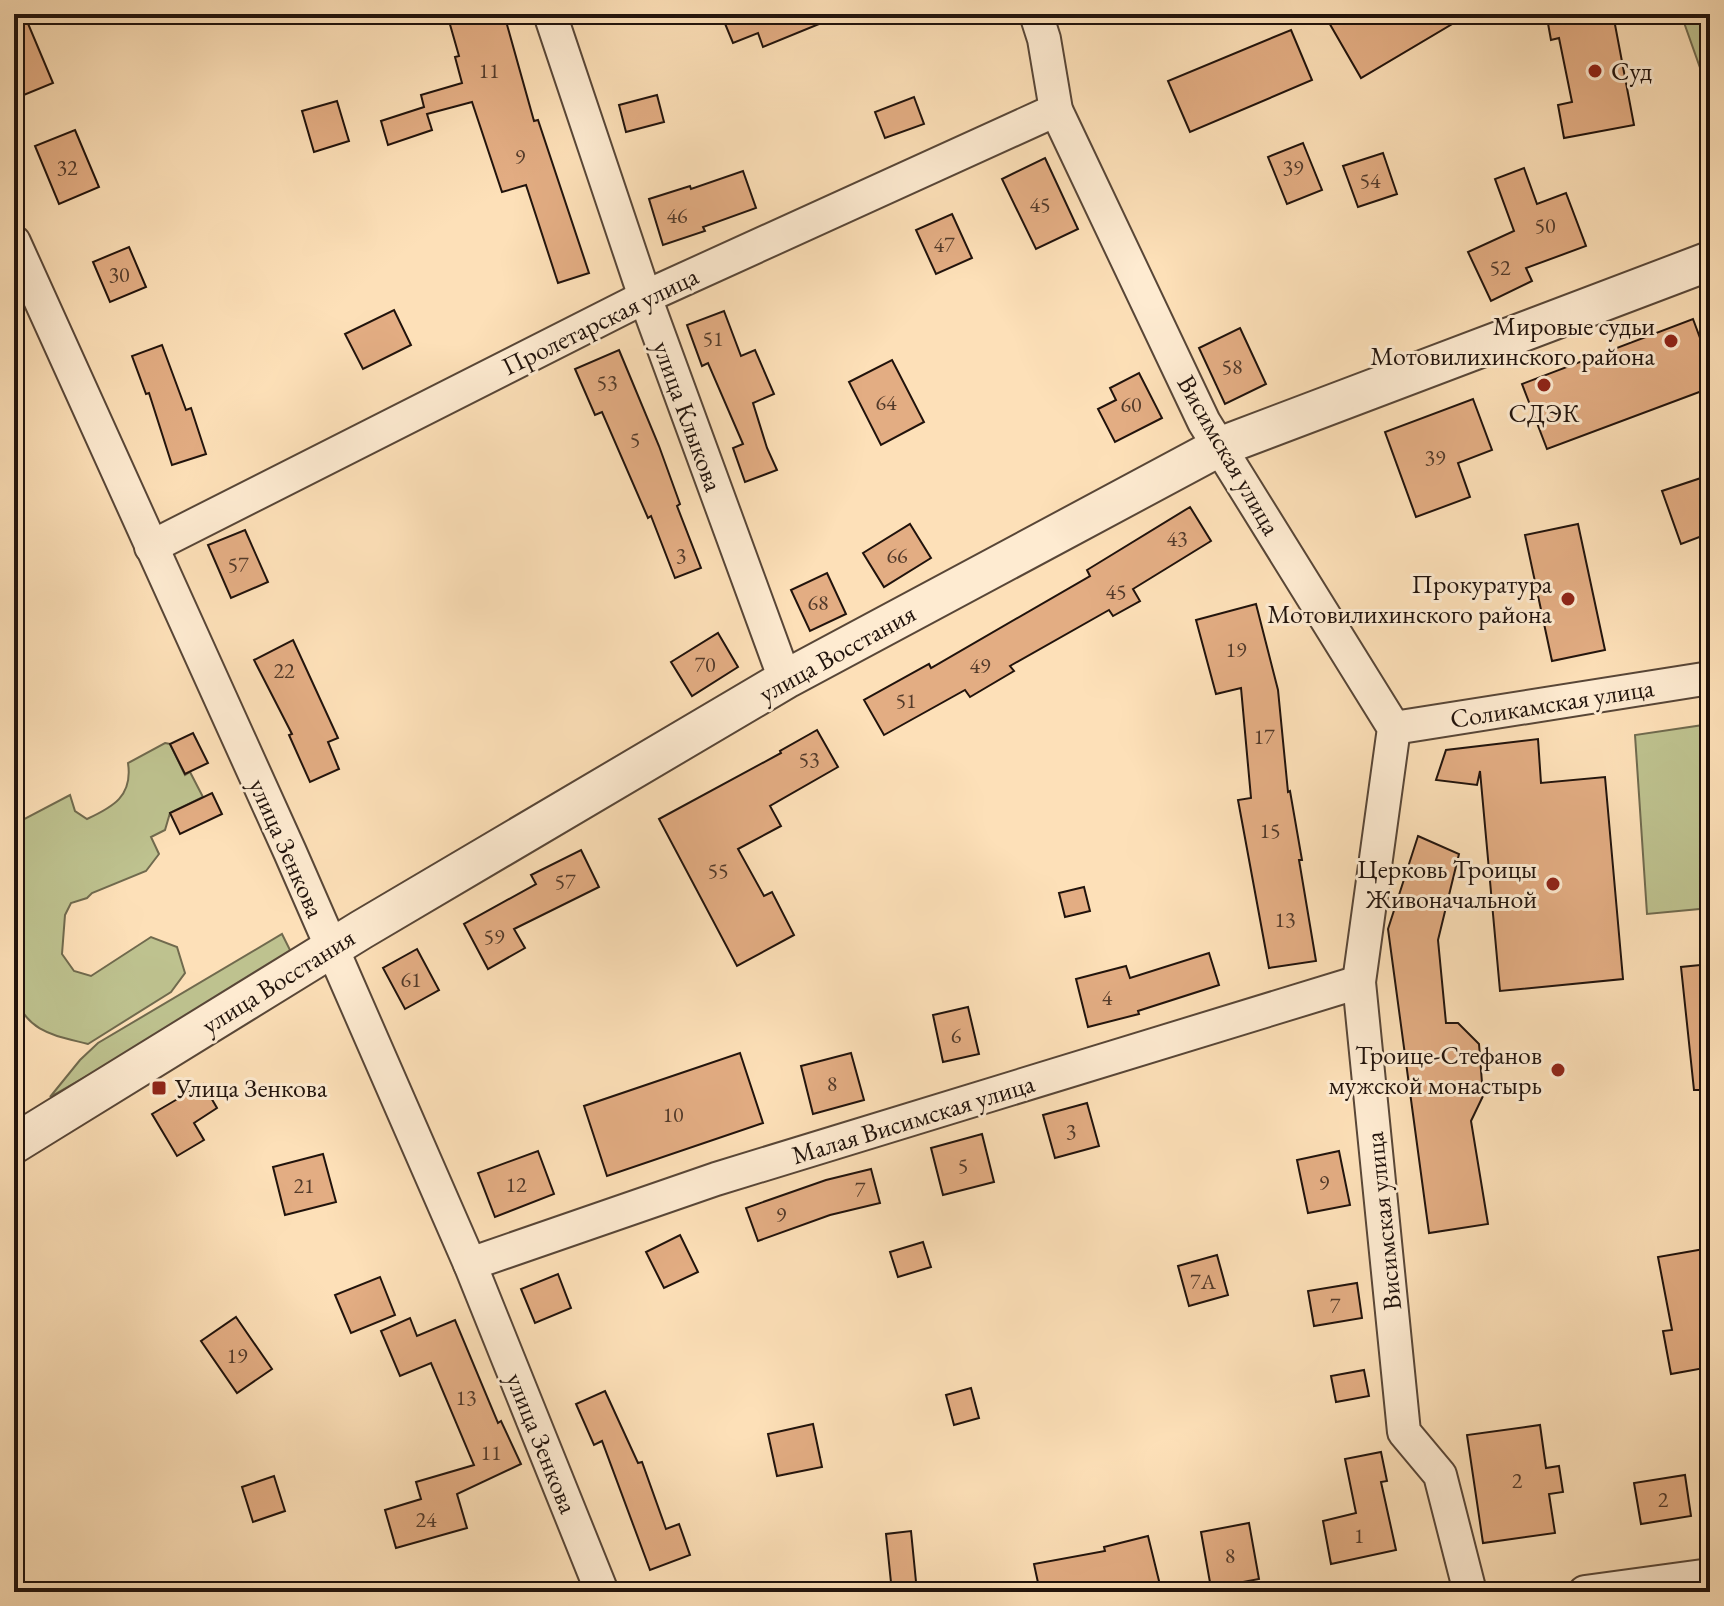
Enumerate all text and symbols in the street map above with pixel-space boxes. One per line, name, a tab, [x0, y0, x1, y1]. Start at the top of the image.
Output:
place label: Суд	[1611, 54, 1652, 88]
house number: 11	[478, 56, 500, 85]
marker: Суд	[1586, 62, 1604, 80]
house number: 9	[515, 142, 526, 171]
house number: 32	[56, 153, 78, 182]
house number: 39	[1282, 153, 1304, 182]
house number: 54	[1359, 166, 1381, 195]
house number: 45	[1029, 190, 1051, 219]
house number: 46	[666, 201, 688, 230]
house number: 50	[1534, 211, 1556, 240]
house number: 47	[933, 230, 955, 259]
house number: 52	[1489, 253, 1511, 282]
street label: Пролетарская улица	[496, 258, 704, 383]
house number: 30	[108, 260, 130, 289]
place label: Мировые судьи Мотовилихинского района	[1370, 309, 1656, 373]
house number: 51	[702, 324, 724, 353]
marker: Мировые судьи Мотовилихинского района	[1662, 332, 1680, 350]
street label: улица Клыкова	[645, 336, 731, 496]
house number: 58	[1221, 352, 1243, 381]
house number: 53	[596, 368, 618, 397]
street label: Висимская улица	[1169, 369, 1289, 542]
marker: СДЭК	[1535, 376, 1553, 394]
house number: 64	[875, 388, 897, 417]
house number: 60	[1120, 390, 1142, 419]
place label: СДЭК	[1509, 396, 1580, 430]
house number: 5	[630, 425, 640, 454]
house number: 39	[1424, 443, 1446, 472]
house number: 43	[1166, 524, 1188, 553]
house number: 3	[676, 541, 686, 570]
house number: 66	[886, 541, 908, 570]
house number: 57	[227, 550, 249, 579]
place label: Прокуратура Мотовилихинского района	[1267, 567, 1553, 631]
house number: 45	[1105, 577, 1127, 606]
house number: 68	[807, 588, 829, 617]
marker: Прокуратура Мотовилихинского района	[1559, 590, 1577, 608]
street label: улица Восстания	[752, 596, 922, 710]
house number: 19	[1225, 635, 1247, 664]
house number: 70	[694, 650, 716, 679]
house number: 49	[969, 651, 991, 680]
house number: 22	[273, 656, 295, 685]
street label: Соликамская улица	[1448, 670, 1657, 736]
house number: 51	[895, 686, 917, 715]
house number: 17	[1253, 722, 1275, 751]
house number: 53	[798, 745, 820, 774]
street label: улица Зенкова	[241, 773, 333, 924]
house number: 15	[1259, 816, 1281, 845]
place label: Церковь Троицы Живоначальной	[1357, 852, 1537, 916]
house number: 55	[707, 856, 729, 885]
house number: 57	[554, 867, 576, 896]
marker: Церковь Троицы Живоначальной	[1544, 875, 1562, 893]
house number: 13	[1274, 905, 1296, 934]
street label: улица Восстания	[195, 920, 361, 1042]
house number: 59	[483, 922, 505, 951]
house number: 61	[400, 965, 422, 994]
house number: 4	[1102, 983, 1113, 1012]
house number: 6	[951, 1021, 962, 1050]
place label: Троице-Стефанов мужской монастырь	[1329, 1038, 1542, 1102]
marker: Троице-Стефанов мужской монастырь	[1549, 1061, 1567, 1079]
street label: Малая Висимская улица	[787, 1066, 1039, 1172]
house number: 8	[827, 1069, 837, 1098]
place label: Улица Зенкова	[174, 1071, 328, 1105]
marker: Улица Зенкова	[150, 1079, 168, 1097]
house number: 10	[662, 1100, 684, 1129]
house number: 3	[1066, 1117, 1076, 1146]
street label: Висимская улица	[1357, 1129, 1409, 1312]
house number: 5	[958, 1151, 968, 1180]
house number: 9	[1319, 1168, 1330, 1197]
house number: 12	[505, 1170, 527, 1199]
house number: 21	[293, 1171, 315, 1200]
house number: 7	[855, 1175, 866, 1204]
house number: 9	[776, 1200, 787, 1229]
house number: 7А	[1190, 1267, 1217, 1296]
house number: 7	[1330, 1291, 1341, 1320]
house number: 19	[226, 1341, 248, 1370]
street label: улица Зенкова	[498, 1368, 586, 1519]
house number: 13	[455, 1383, 477, 1412]
house number: 11	[480, 1438, 502, 1467]
house number: 2	[1512, 1466, 1523, 1495]
house number: 2	[1658, 1485, 1669, 1514]
house number: 24	[415, 1505, 437, 1534]
house number: 1	[1354, 1521, 1364, 1550]
house number: 8	[1225, 1541, 1235, 1570]

